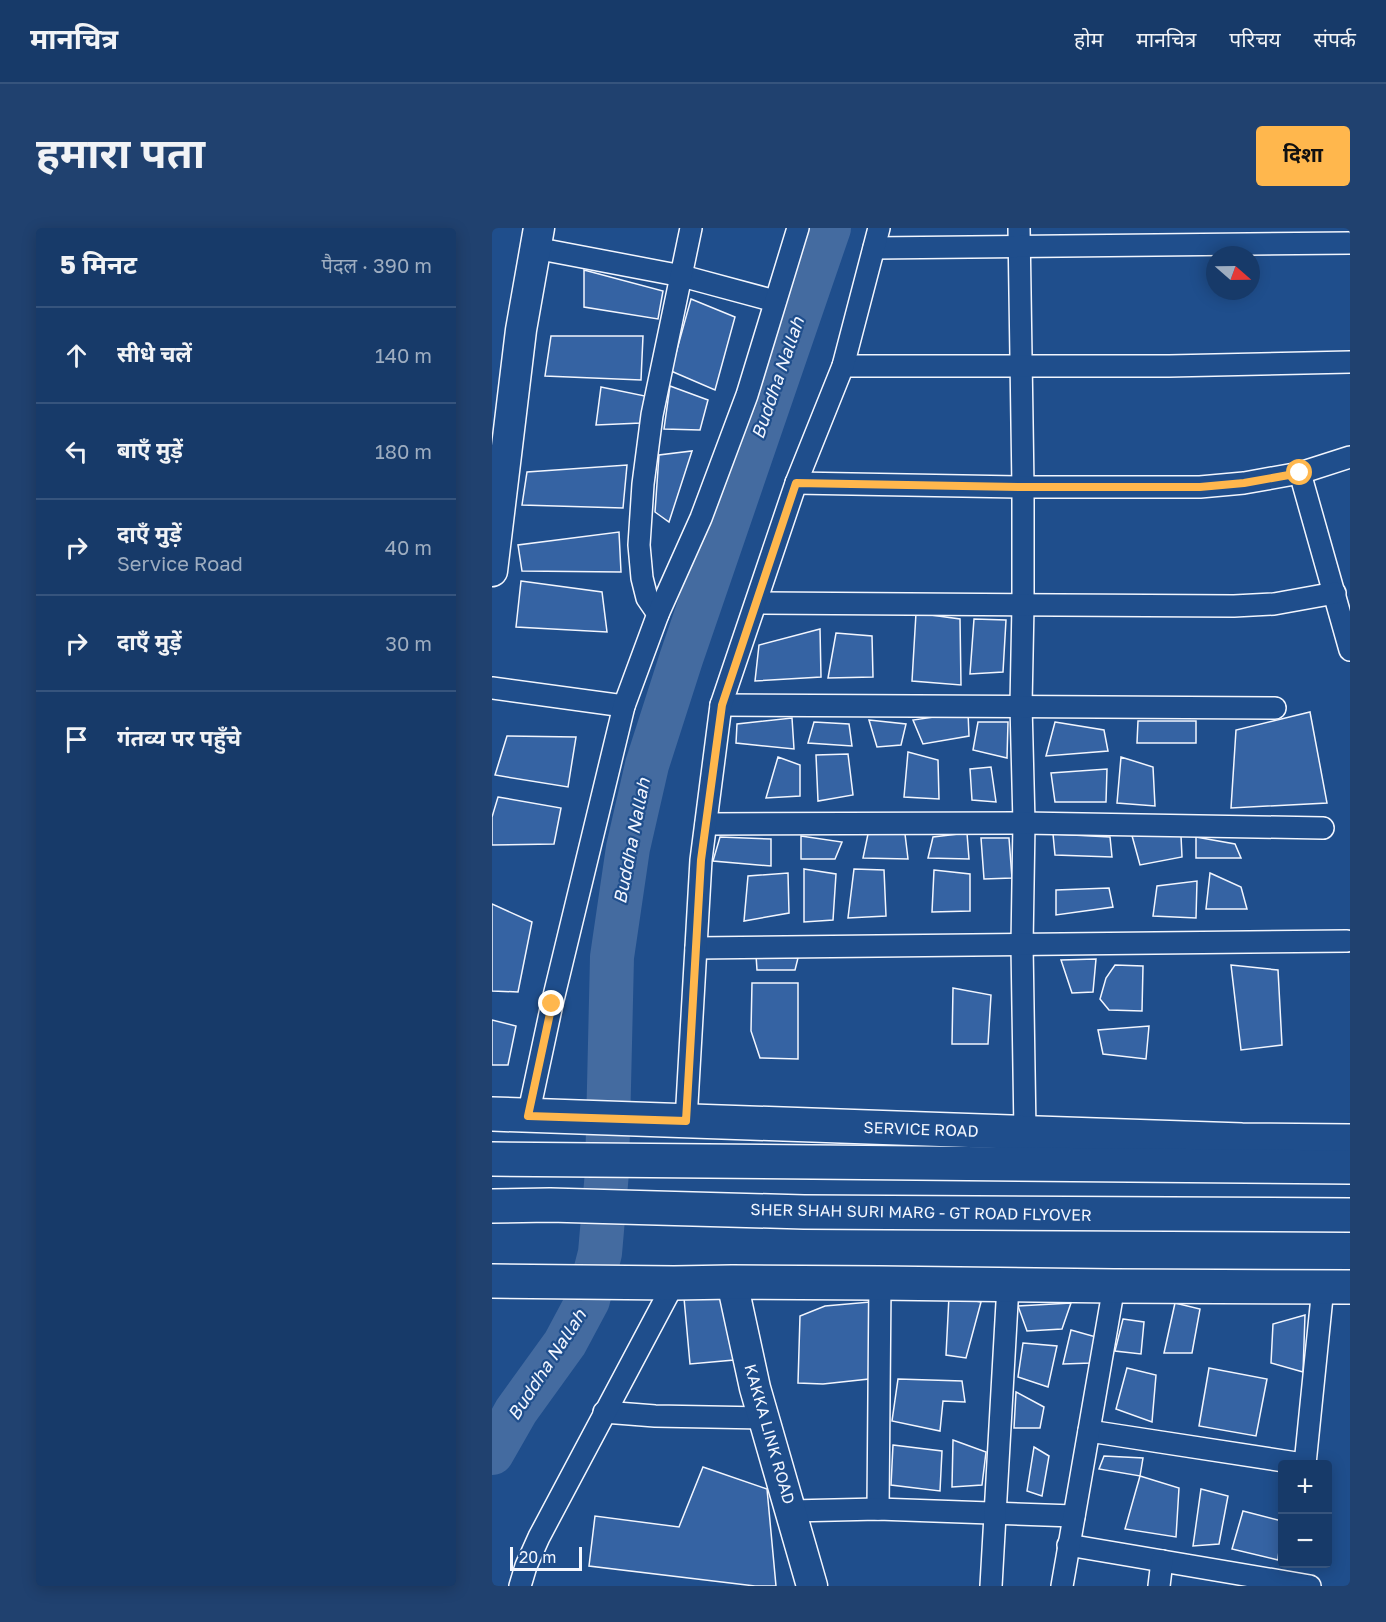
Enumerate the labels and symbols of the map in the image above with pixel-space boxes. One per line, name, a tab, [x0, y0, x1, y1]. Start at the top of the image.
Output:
north arrow	[1206, 246, 1260, 300]
water label: Buddha Nallah	[746, 313, 809, 442]
route start	[1286, 459, 1312, 485]
water label: Buddha Nallah	[608, 775, 654, 905]
route end	[538, 990, 564, 1016]
street label: SERVICE ROAD	[863, 1117, 979, 1141]
street label: SHER SHAH SURI MARG - GT ROAD FLYOVER	[750, 1199, 1092, 1225]
water label: Buddha Nallah	[502, 1304, 591, 1424]
street label: KAKKA LINK ROAD	[740, 1362, 800, 1506]
scale bar	[510, 1544, 582, 1572]

